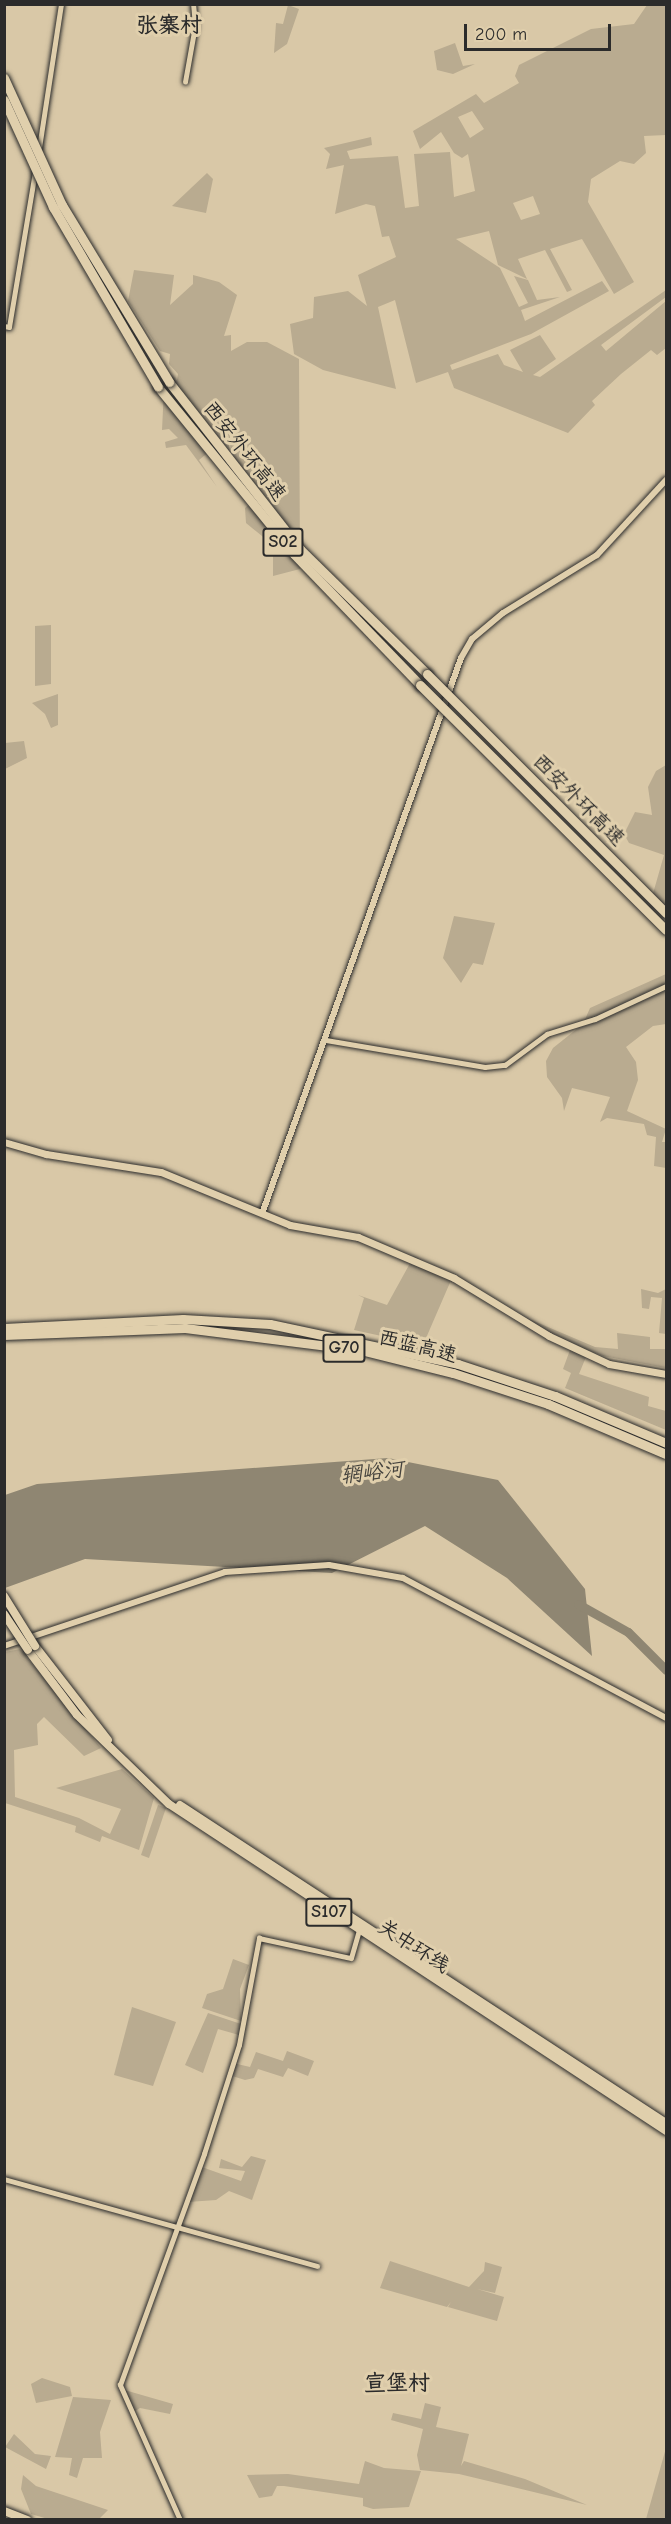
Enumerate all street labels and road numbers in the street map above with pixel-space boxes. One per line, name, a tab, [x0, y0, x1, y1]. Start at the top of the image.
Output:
street label: 西安外环高速	[199, 396, 291, 506]
road number: S02	[262, 527, 304, 557]
street label: 西安外环高速	[528, 749, 630, 851]
street label: 西蓝高速	[376, 1325, 460, 1367]
road number: G70	[322, 1333, 366, 1363]
road number: S107	[305, 1897, 353, 1927]
street label: 关中环线	[374, 1914, 454, 1978]

